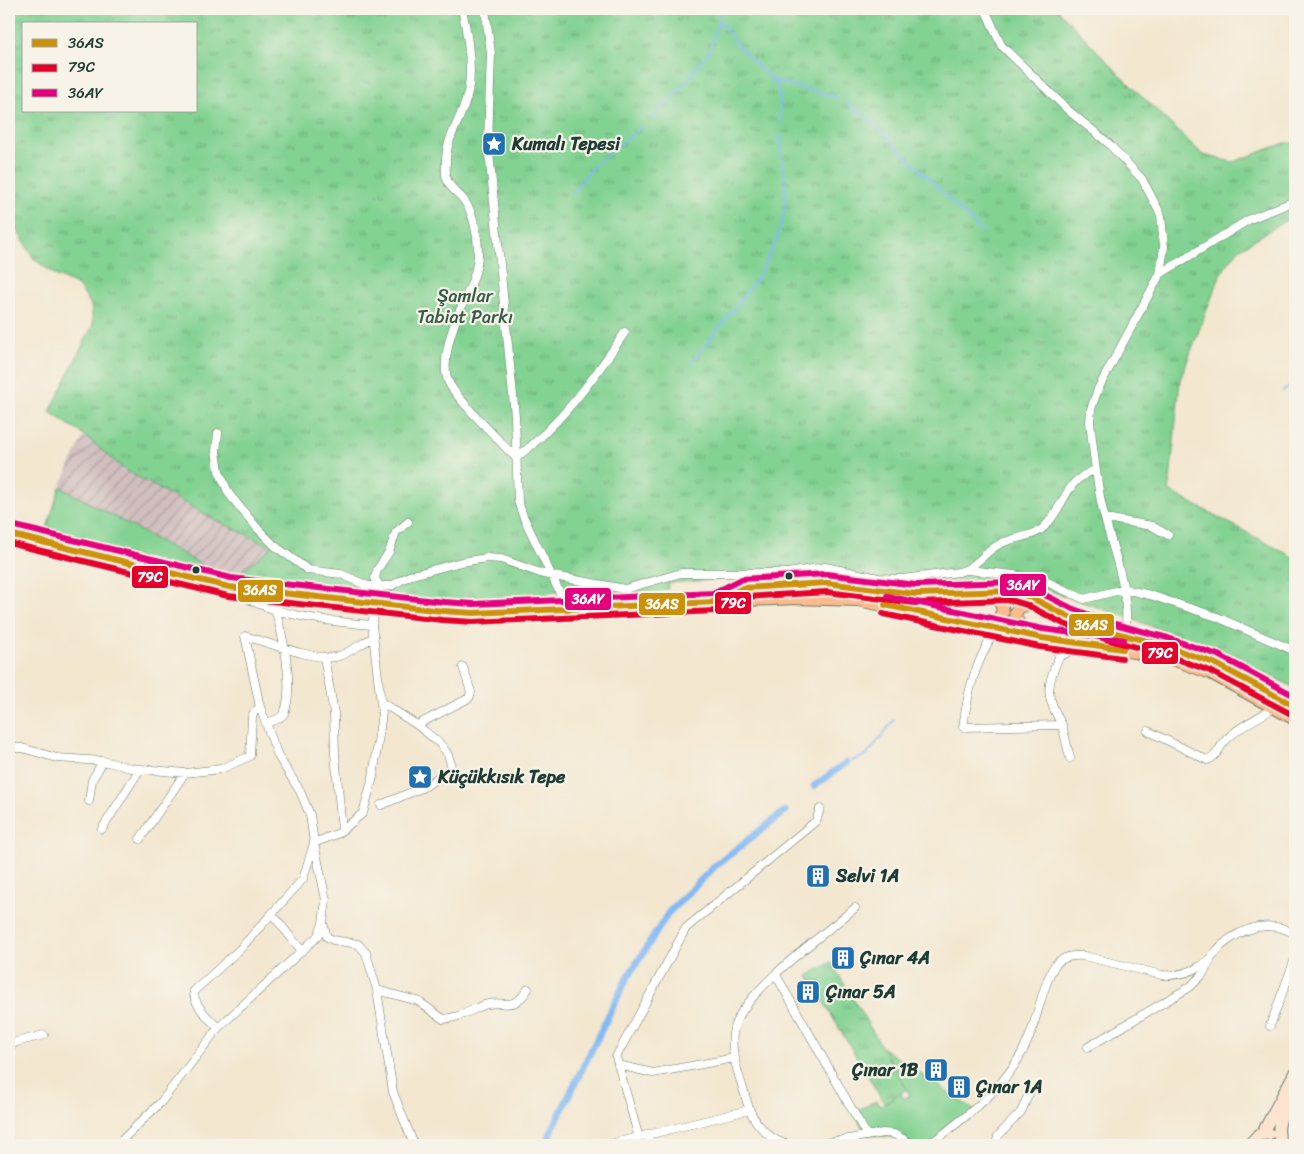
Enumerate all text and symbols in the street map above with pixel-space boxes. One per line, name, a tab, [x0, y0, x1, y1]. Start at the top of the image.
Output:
legend	[22, 22, 198, 112]
text: 36AS	[68, 30, 105, 56]
text: 79C	[68, 54, 96, 80]
text: 36AY	[68, 80, 105, 106]
place label: Kumalı Tepesi	[511, 128, 621, 160]
place icon: Kumalı Tepesi	[481, 131, 507, 157]
park label: Şamlar Tabiat Parkı	[417, 280, 513, 333]
line badge: 79C	[131, 565, 169, 589]
text: 79C	[137, 565, 163, 590]
unlabelled marker	[191, 565, 201, 575]
unlabelled marker	[784, 571, 794, 581]
line badge: 36AY	[999, 573, 1047, 597]
text: 36AY	[1006, 573, 1041, 598]
text: 36AS	[242, 578, 277, 603]
line badge: 36AS	[237, 579, 284, 603]
line badge: 36AY	[564, 587, 612, 611]
text: 36AY	[571, 587, 606, 612]
line badge: 79C	[714, 591, 752, 615]
text: 79C	[720, 591, 746, 616]
line badge: 36AS	[638, 592, 686, 616]
text: 36AS	[644, 592, 679, 617]
line badge: 36AS	[1068, 613, 1115, 637]
text: 36AS	[1073, 613, 1108, 638]
line badge: 79C	[1141, 641, 1179, 665]
text: 79C	[1147, 641, 1173, 666]
place label: Küçükkısık Tepe	[437, 761, 566, 793]
place icon: Küçükkısık Tepe	[407, 764, 433, 790]
place label: Selvi 1A	[835, 860, 899, 892]
building icon: Selvi 1A	[805, 863, 831, 889]
place label: Çınar 4A	[859, 942, 930, 974]
building icon: Çınar 4A	[830, 945, 856, 971]
place label: Çınar 5A	[825, 976, 896, 1008]
building icon: Çınar 5A	[795, 979, 821, 1005]
place label: Çınar 1B	[851, 1054, 919, 1086]
building icon: Çınar 1B	[923, 1057, 949, 1083]
place label: Çınar 1A	[975, 1071, 1043, 1103]
building icon: Çınar 1A	[946, 1074, 972, 1100]

